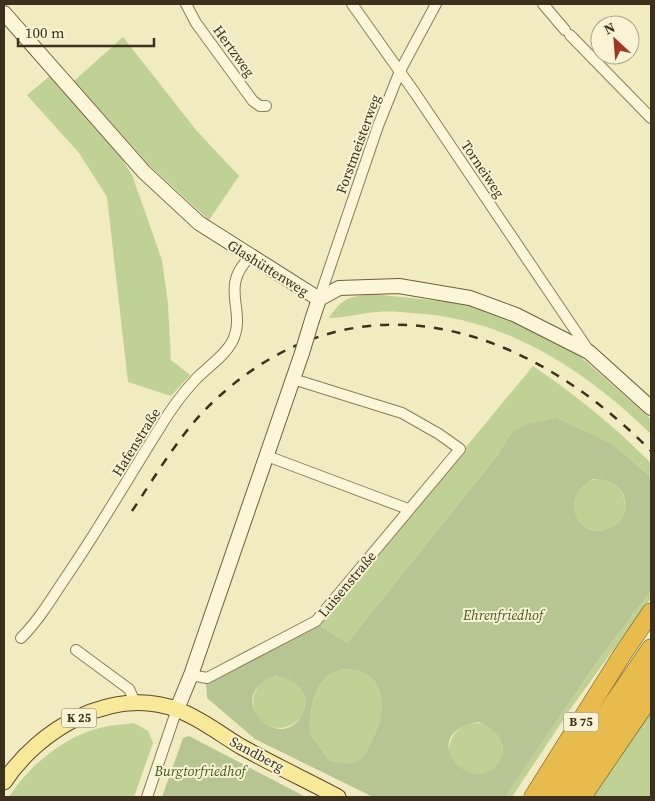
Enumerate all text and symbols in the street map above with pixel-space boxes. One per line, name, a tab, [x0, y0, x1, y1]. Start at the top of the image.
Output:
scale bar	[18, 15, 154, 47]
north arrow	[590, 15, 640, 65]
text: N	[600, 17, 618, 40]
street label: Hertzweg	[208, 21, 260, 81]
text: 100 m	[25, 22, 65, 43]
street label: Forstmeisterweg	[331, 92, 385, 196]
street label: Torneiweg	[456, 136, 510, 202]
street label: Glashüttenweg	[224, 235, 312, 301]
street label: Hafenstraße	[107, 404, 165, 480]
street label: Luisenstraße	[313, 547, 381, 621]
park label: Ehrenfriedhof	[462, 605, 546, 625]
road number: K 25	[62, 708, 96, 728]
road number: B 75	[564, 712, 598, 732]
street label: Sandberg	[226, 731, 288, 777]
park label: Burgtorfriedhof	[153, 761, 248, 781]

